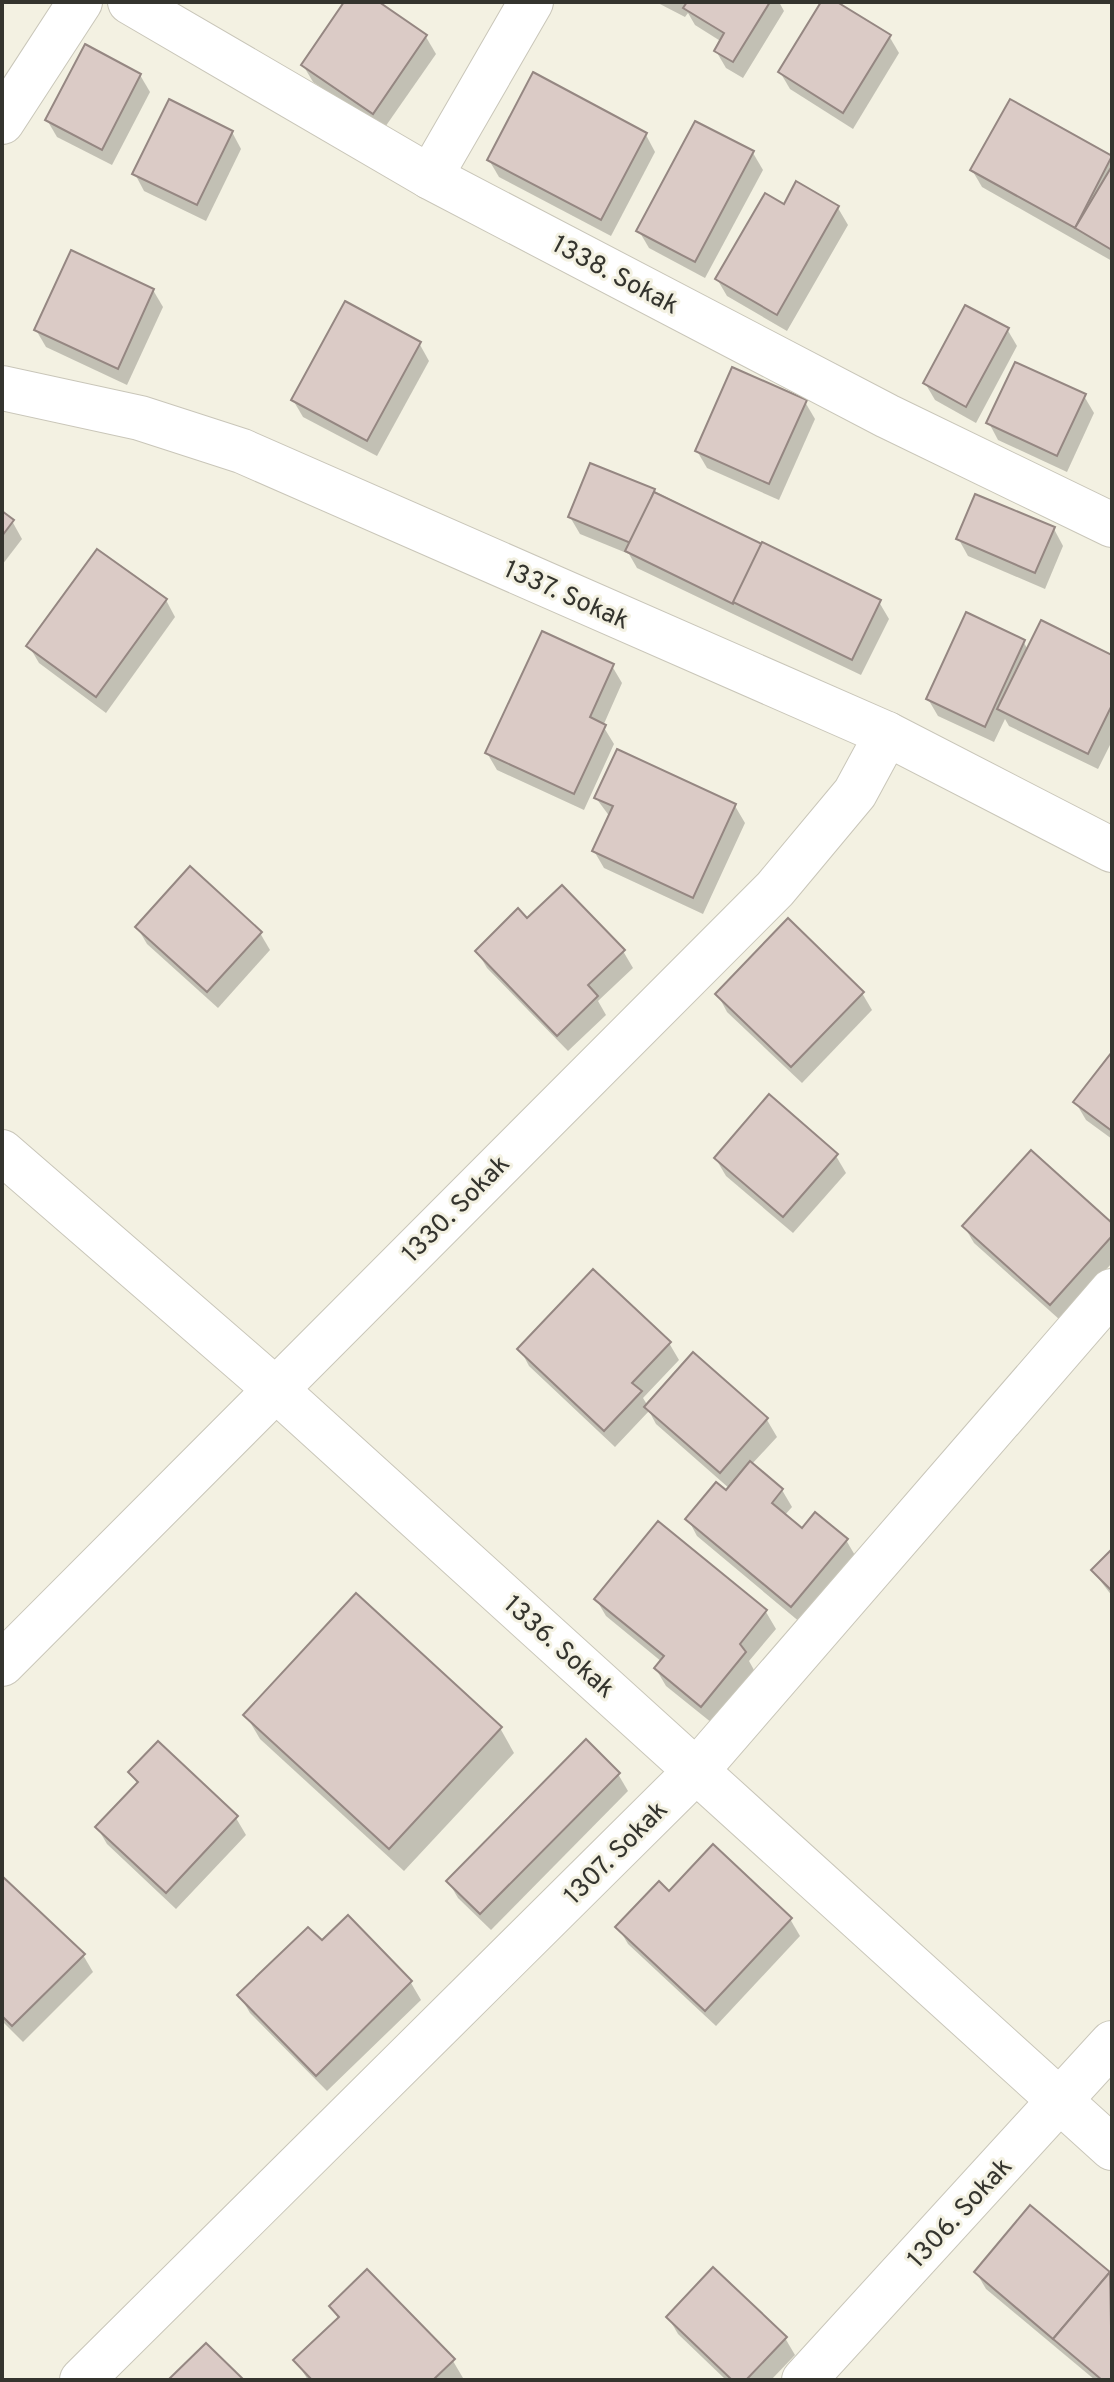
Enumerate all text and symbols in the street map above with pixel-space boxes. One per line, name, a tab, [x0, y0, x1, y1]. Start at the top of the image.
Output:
street label: 1338. Sokak	[546, 229, 684, 323]
street label: 1337. Sokak	[498, 554, 634, 639]
street label: 1330. Sokak	[396, 1149, 518, 1271]
street label: 1336. Sokak	[496, 1589, 621, 1707]
street label: 1307. Sokak	[558, 1795, 676, 1913]
street label: 1306. Sokak	[901, 2151, 1020, 2276]

